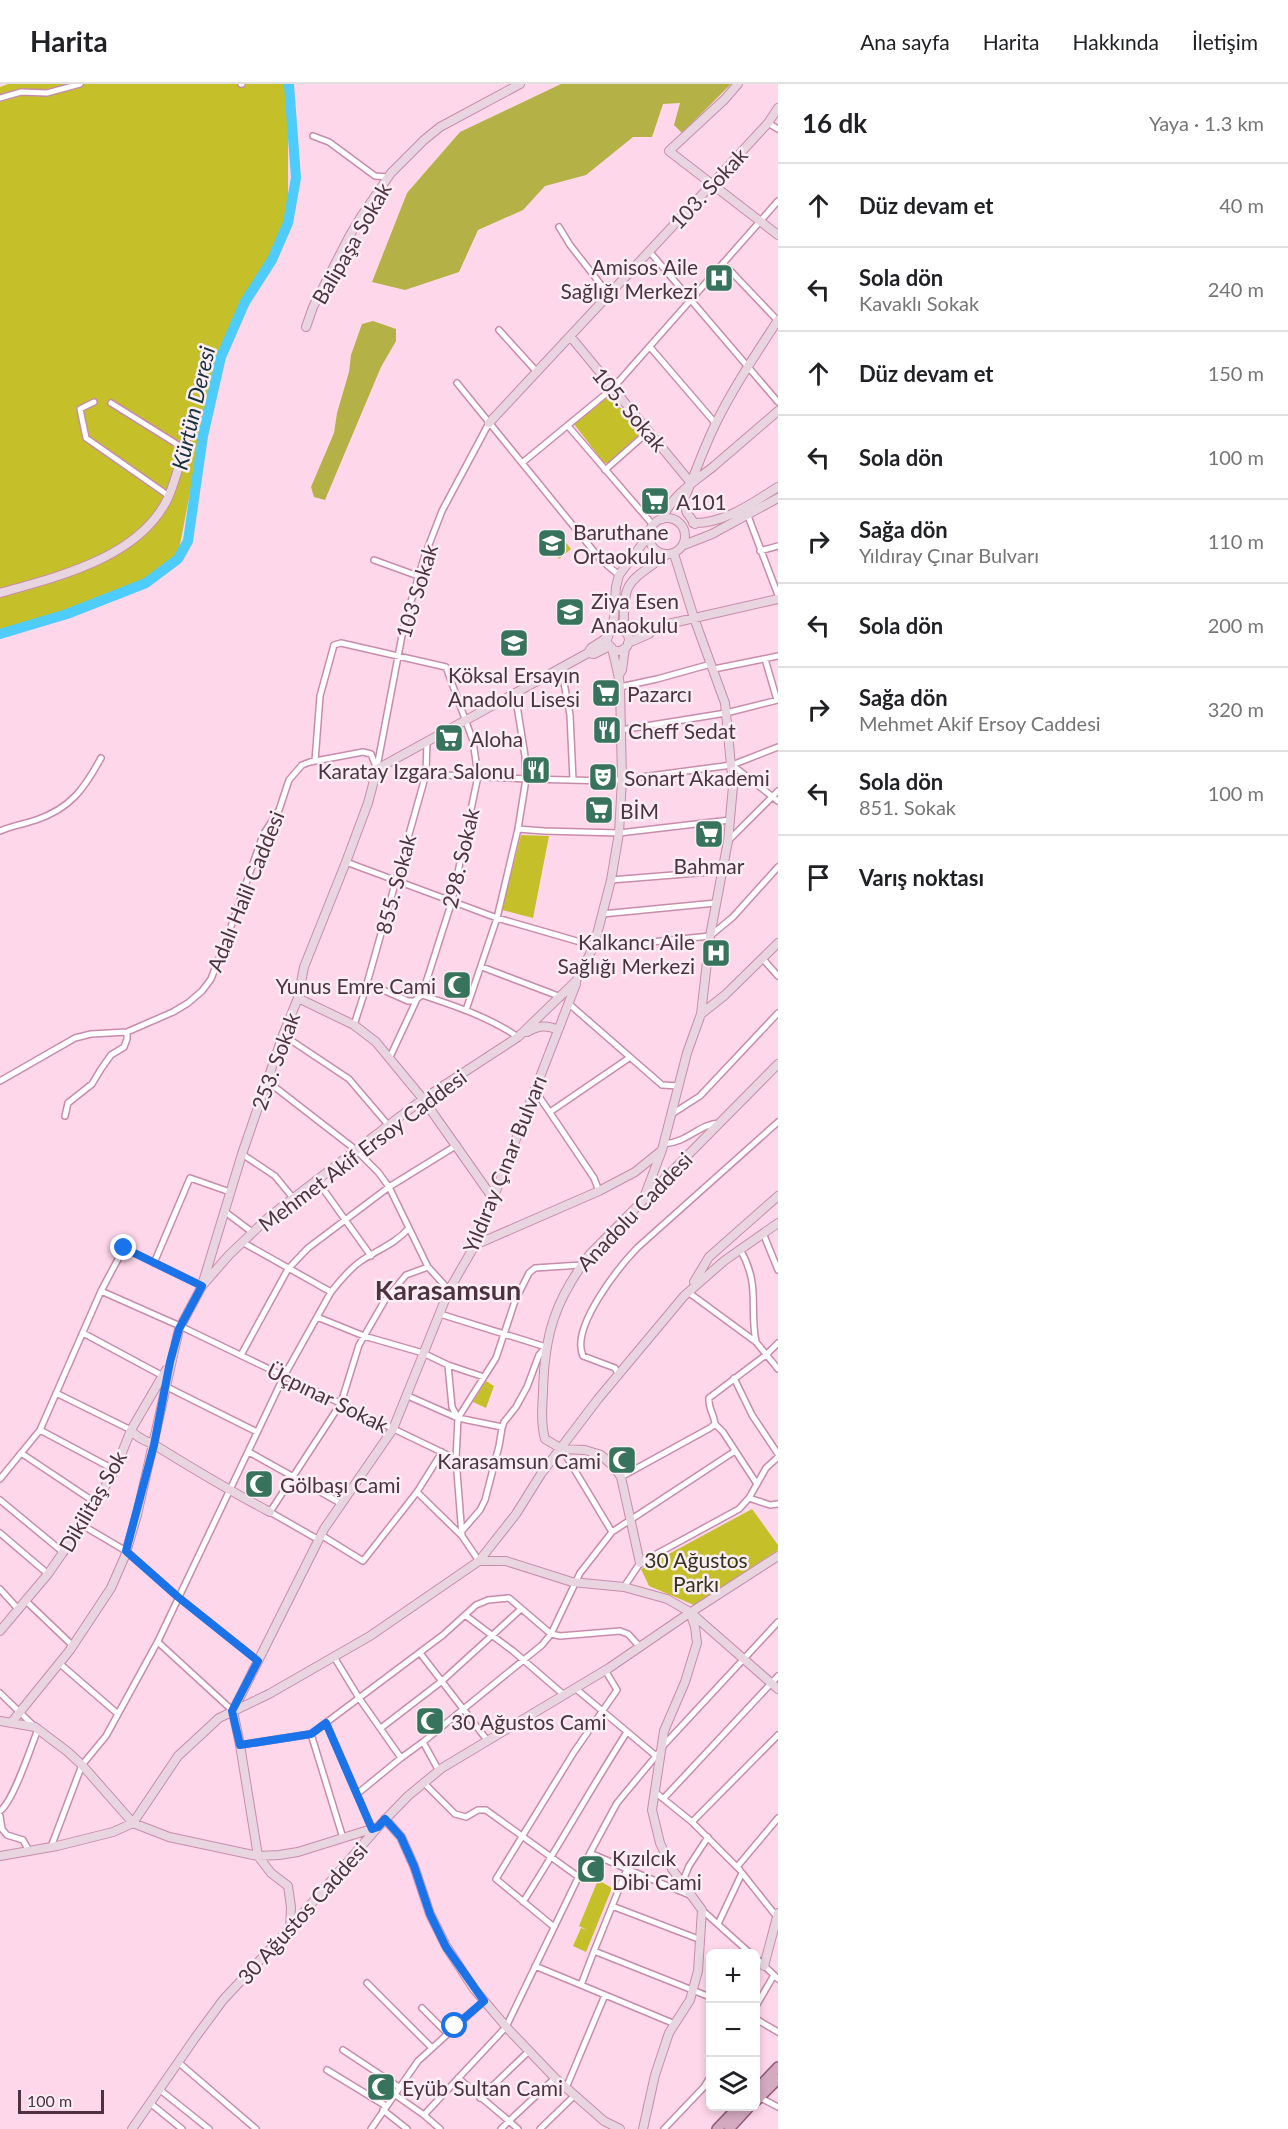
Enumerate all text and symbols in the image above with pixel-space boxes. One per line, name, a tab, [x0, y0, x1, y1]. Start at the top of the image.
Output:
text: Harita	[30, 24, 108, 58]
text: Ana sayfa	[860, 29, 950, 54]
text: Harita	[983, 29, 1039, 54]
text: Hakkında	[1072, 29, 1159, 54]
text: İletişim	[1192, 29, 1258, 54]
text: 16 dk	[802, 107, 867, 139]
text: Yaya · 1.3 km	[1149, 111, 1264, 135]
street label: 103. Sokak	[664, 142, 752, 234]
street label: Balipaşa Sokak	[306, 178, 396, 308]
icon: ahead	[802, 189, 835, 222]
text: Düz devam et	[859, 192, 994, 219]
text: 40 m	[1219, 193, 1264, 217]
place label: Amisos Aile Sağlığı Merkezi	[560, 254, 698, 303]
hospital icon: Amisos Aile Sağlığı Merkezi	[703, 262, 735, 294]
text: Sola dön	[859, 264, 943, 291]
icon: left	[802, 273, 835, 306]
text: 240 m	[1208, 277, 1264, 301]
text: Kavaklı Sokak	[859, 291, 979, 315]
water label: Kürtün Deresi	[166, 344, 220, 472]
icon: ahead	[802, 357, 835, 390]
text: Düz devam et	[859, 360, 994, 387]
text: 150 m	[1208, 361, 1264, 385]
street label: 105. Sokak	[588, 362, 673, 456]
icon: left	[802, 441, 835, 474]
text: Sola dön	[859, 444, 943, 471]
text: 100 m	[1208, 445, 1264, 469]
supermarket icon: A101	[639, 485, 671, 517]
place label: A101	[676, 489, 727, 514]
text: Sağa dön	[859, 516, 948, 543]
place label: Baruthane Ortaokulu	[573, 519, 669, 568]
icon: right	[802, 525, 835, 558]
school or university icon: Baruthane Ortaokulu	[536, 527, 568, 559]
text: 110 m	[1208, 529, 1264, 553]
street label: 103 Sokak	[390, 541, 442, 641]
text: Yıldıray Çınar Bulvarı	[859, 543, 1039, 567]
place label: Ziya Esen Anaokulu	[591, 588, 679, 637]
school or university icon: Ziya Esen Anaokulu	[554, 596, 586, 628]
icon: left	[802, 609, 835, 642]
text: Sola dön	[859, 612, 943, 639]
text: 200 m	[1208, 613, 1264, 637]
school or university icon: Köksal Ersayın Anadolu Lisesi	[498, 627, 530, 659]
place label: Köksal Ersayın Anadolu Lisesi	[448, 662, 580, 711]
supermarket icon: Pazarcı	[590, 677, 622, 709]
place label: Pazarcı	[627, 681, 692, 706]
text: Sağa dön	[859, 684, 948, 711]
icon: right	[802, 693, 835, 726]
text: 320 m	[1208, 697, 1264, 721]
text: Mehmet Akif Ersoy Caddesi	[859, 711, 1101, 735]
restaurant icon: Cheff Sedat	[591, 714, 623, 746]
place label: Cheff Sedat	[628, 718, 736, 743]
supermarket icon: Aloha	[433, 722, 465, 754]
place label: Aloha	[470, 726, 523, 751]
restaurant icon: Karatay Izgara Salonu	[520, 754, 552, 786]
place label: Karatay Izgara Salonu	[318, 758, 515, 783]
theatre icon: Sonart Akademi	[587, 761, 619, 793]
place label: Sonart Akademi	[624, 765, 770, 790]
text: Sola dön	[859, 768, 943, 795]
icon: left	[802, 777, 835, 810]
text: 100 m	[1208, 781, 1264, 805]
supermarket icon: BİM	[583, 794, 615, 826]
text: 851. Sokak	[859, 795, 956, 819]
place label: BİM	[620, 798, 659, 823]
street label: 298. Sokak	[436, 805, 484, 910]
street label: Adalı Halil Caddesi	[201, 807, 289, 975]
supermarket icon: Bahmar	[693, 818, 725, 850]
street label: 855. Sokak	[370, 831, 420, 936]
place label: Bahmar	[674, 853, 745, 878]
icon: arrive	[802, 861, 835, 894]
text: Varış noktası	[859, 864, 984, 891]
place label: Kalkancı Aile Sağlığı Merkezi	[557, 929, 695, 978]
hospital icon: Kalkancı Aile Sağlığı Merkezi	[700, 937, 732, 969]
mosque icon: Yunus Emre Cami	[441, 969, 473, 1001]
place label: Yunus Emre Cami	[275, 973, 436, 998]
street label: 253. Sokak	[246, 1009, 304, 1113]
street label: Mehmet Akif Ersoy Caddesi	[253, 1064, 471, 1236]
street label: Yıldıray Çınar Bulvarı	[457, 1072, 551, 1256]
street label: Anadolu Caddesi	[571, 1146, 697, 1276]
route end	[110, 1234, 136, 1260]
district label: Karasamsun	[375, 1273, 521, 1306]
street label: Üçpınar Sokak	[263, 1357, 393, 1437]
mosque icon: Karasamsun Cami	[606, 1444, 638, 1476]
street label: Dikilitaş Sok	[53, 1446, 131, 1556]
place label: Karasamsun Cami	[437, 1448, 601, 1473]
mosque icon: Gölbaşı Cami	[243, 1468, 275, 1500]
place label: Gölbaşı Cami	[280, 1472, 401, 1497]
park label: 30 Ağustos Parkı	[644, 1547, 748, 1596]
mosque icon: 30 Ağustos Cami	[414, 1705, 446, 1737]
place label: 30 Ağustos Cami	[451, 1709, 607, 1734]
street label: 30 Ağustos Caddesi	[232, 1837, 372, 1989]
place label: Kızılcık Dibi Cami	[612, 1845, 702, 1894]
mosque icon: Kızılcık Dibi Cami	[575, 1853, 607, 1885]
map controls	[706, 1949, 760, 2111]
button: +	[706, 1949, 760, 2003]
button: −	[706, 2003, 760, 2057]
route start	[441, 2012, 467, 2038]
button: layers	[706, 2057, 760, 2111]
mosque icon: Eyüb Sultan Cami	[365, 2071, 397, 2103]
place label: Eyüb Sultan Cami	[402, 2075, 563, 2100]
scale bar	[18, 2087, 104, 2114]
text: 100 m	[27, 2091, 72, 2110]

